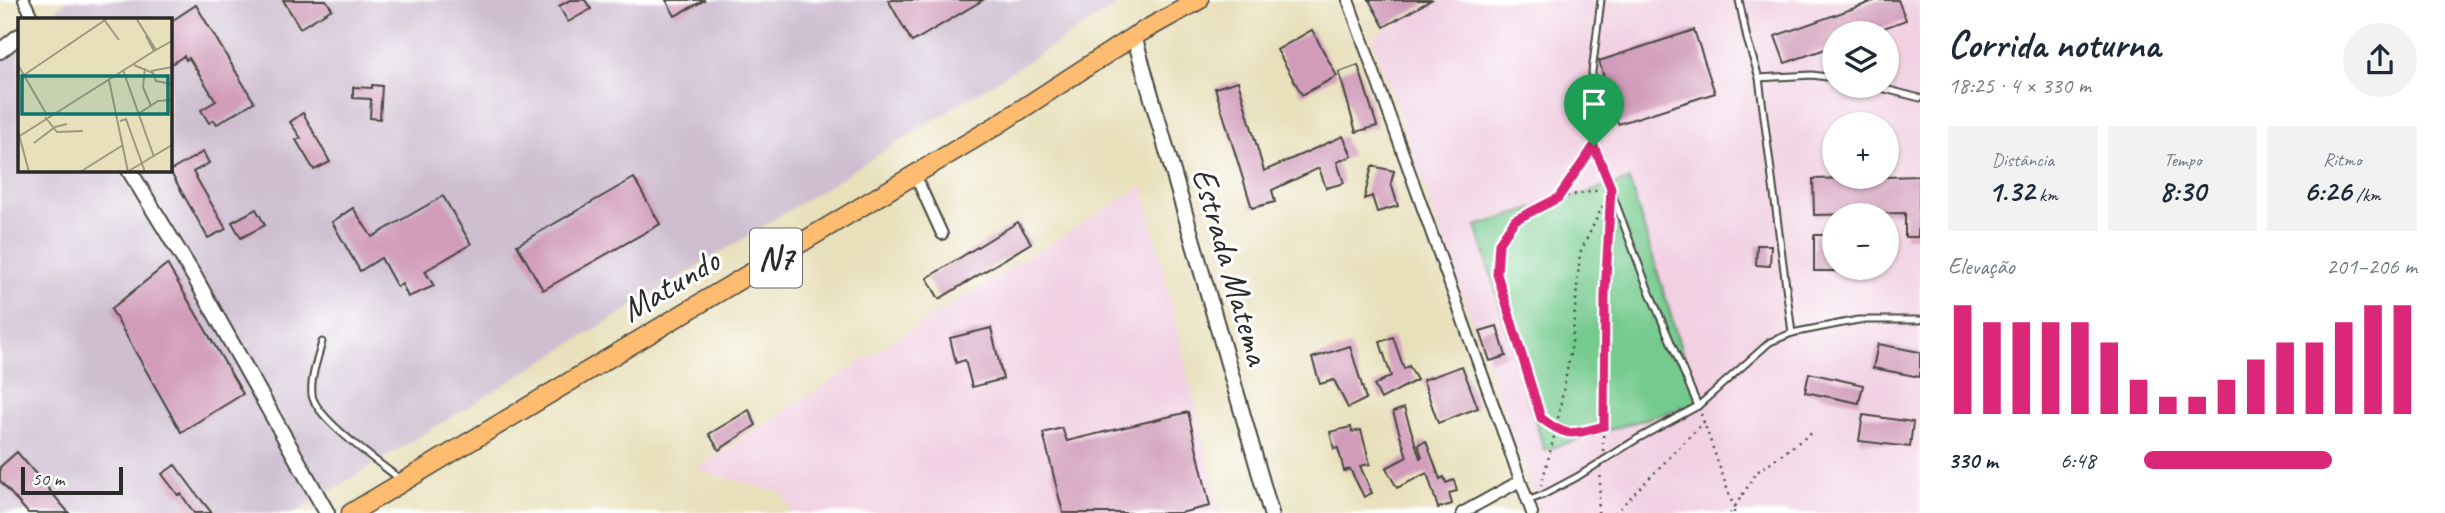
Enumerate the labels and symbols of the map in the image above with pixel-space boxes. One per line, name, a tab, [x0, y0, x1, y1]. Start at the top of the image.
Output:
inset map	[18, 18, 172, 172]
pin	[1564, 74, 1624, 146]
street label: Estrada Matema	[1181, 163, 1281, 371]
road number: N7	[750, 228, 802, 288]
street label: Matundo	[613, 237, 729, 332]
scale bar	[21, 464, 122, 496]

